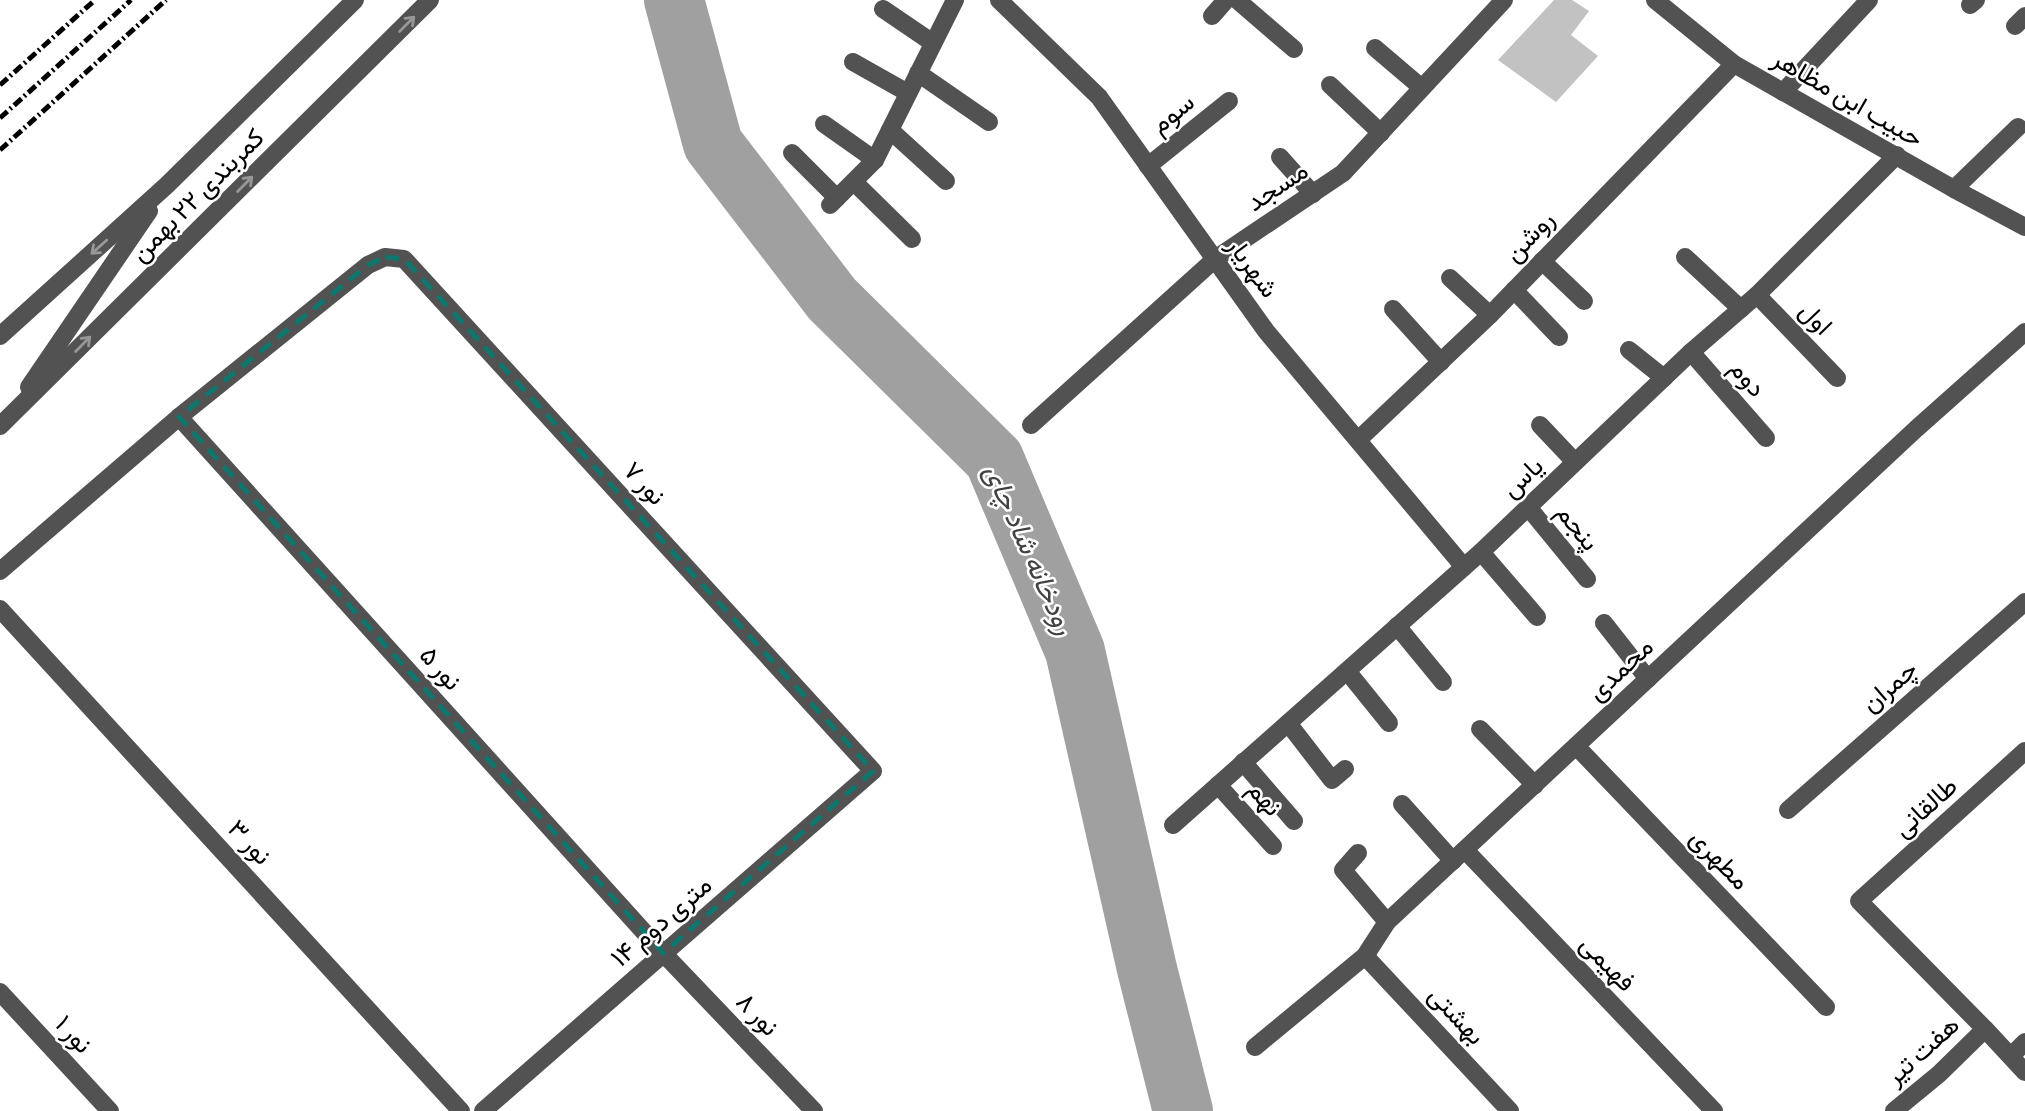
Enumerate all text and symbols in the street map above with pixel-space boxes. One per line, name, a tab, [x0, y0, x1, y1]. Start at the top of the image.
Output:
one-way arrow	[398, 15, 415, 32]
street label: حبیب ابن مظاهر	[1766, 41, 1930, 154]
street label: سوم	[1143, 85, 1201, 141]
street label: کمربندی ۲۲ بهمن	[123, 121, 271, 269]
street label: مسجد	[1240, 153, 1313, 217]
one-way arrow	[236, 175, 253, 192]
street label: روشن	[1496, 203, 1561, 269]
street label: شهریار	[1220, 229, 1287, 304]
one-way arrow	[90, 239, 108, 255]
street label: اول	[1793, 294, 1840, 341]
one-way arrow	[75, 335, 92, 352]
street label: دوم	[1722, 352, 1774, 404]
street label: یاس	[1494, 449, 1550, 504]
street label: نور ۷	[617, 454, 674, 512]
water label: رودخانه شاد چای	[975, 458, 1084, 641]
street label: پنجم	[1548, 496, 1607, 558]
street label: محمدی	[1580, 630, 1660, 708]
street label: نور ۵	[413, 639, 470, 697]
street label: چمران	[1854, 652, 1925, 721]
street label: طالقانی	[1886, 769, 1964, 844]
street label: نهم	[1240, 773, 1290, 823]
street label: نور ۳	[221, 812, 279, 871]
street label: مطهری	[1683, 821, 1757, 896]
street label: ۱۴ متری دوم	[603, 868, 719, 974]
street label: فهیمی	[1573, 927, 1643, 998]
street label: بهشتی	[1422, 978, 1493, 1051]
street label: نور ۸	[730, 985, 787, 1042]
street label: نور ۱	[49, 1008, 100, 1060]
street label: هفت تیر	[1877, 1008, 1966, 1092]

